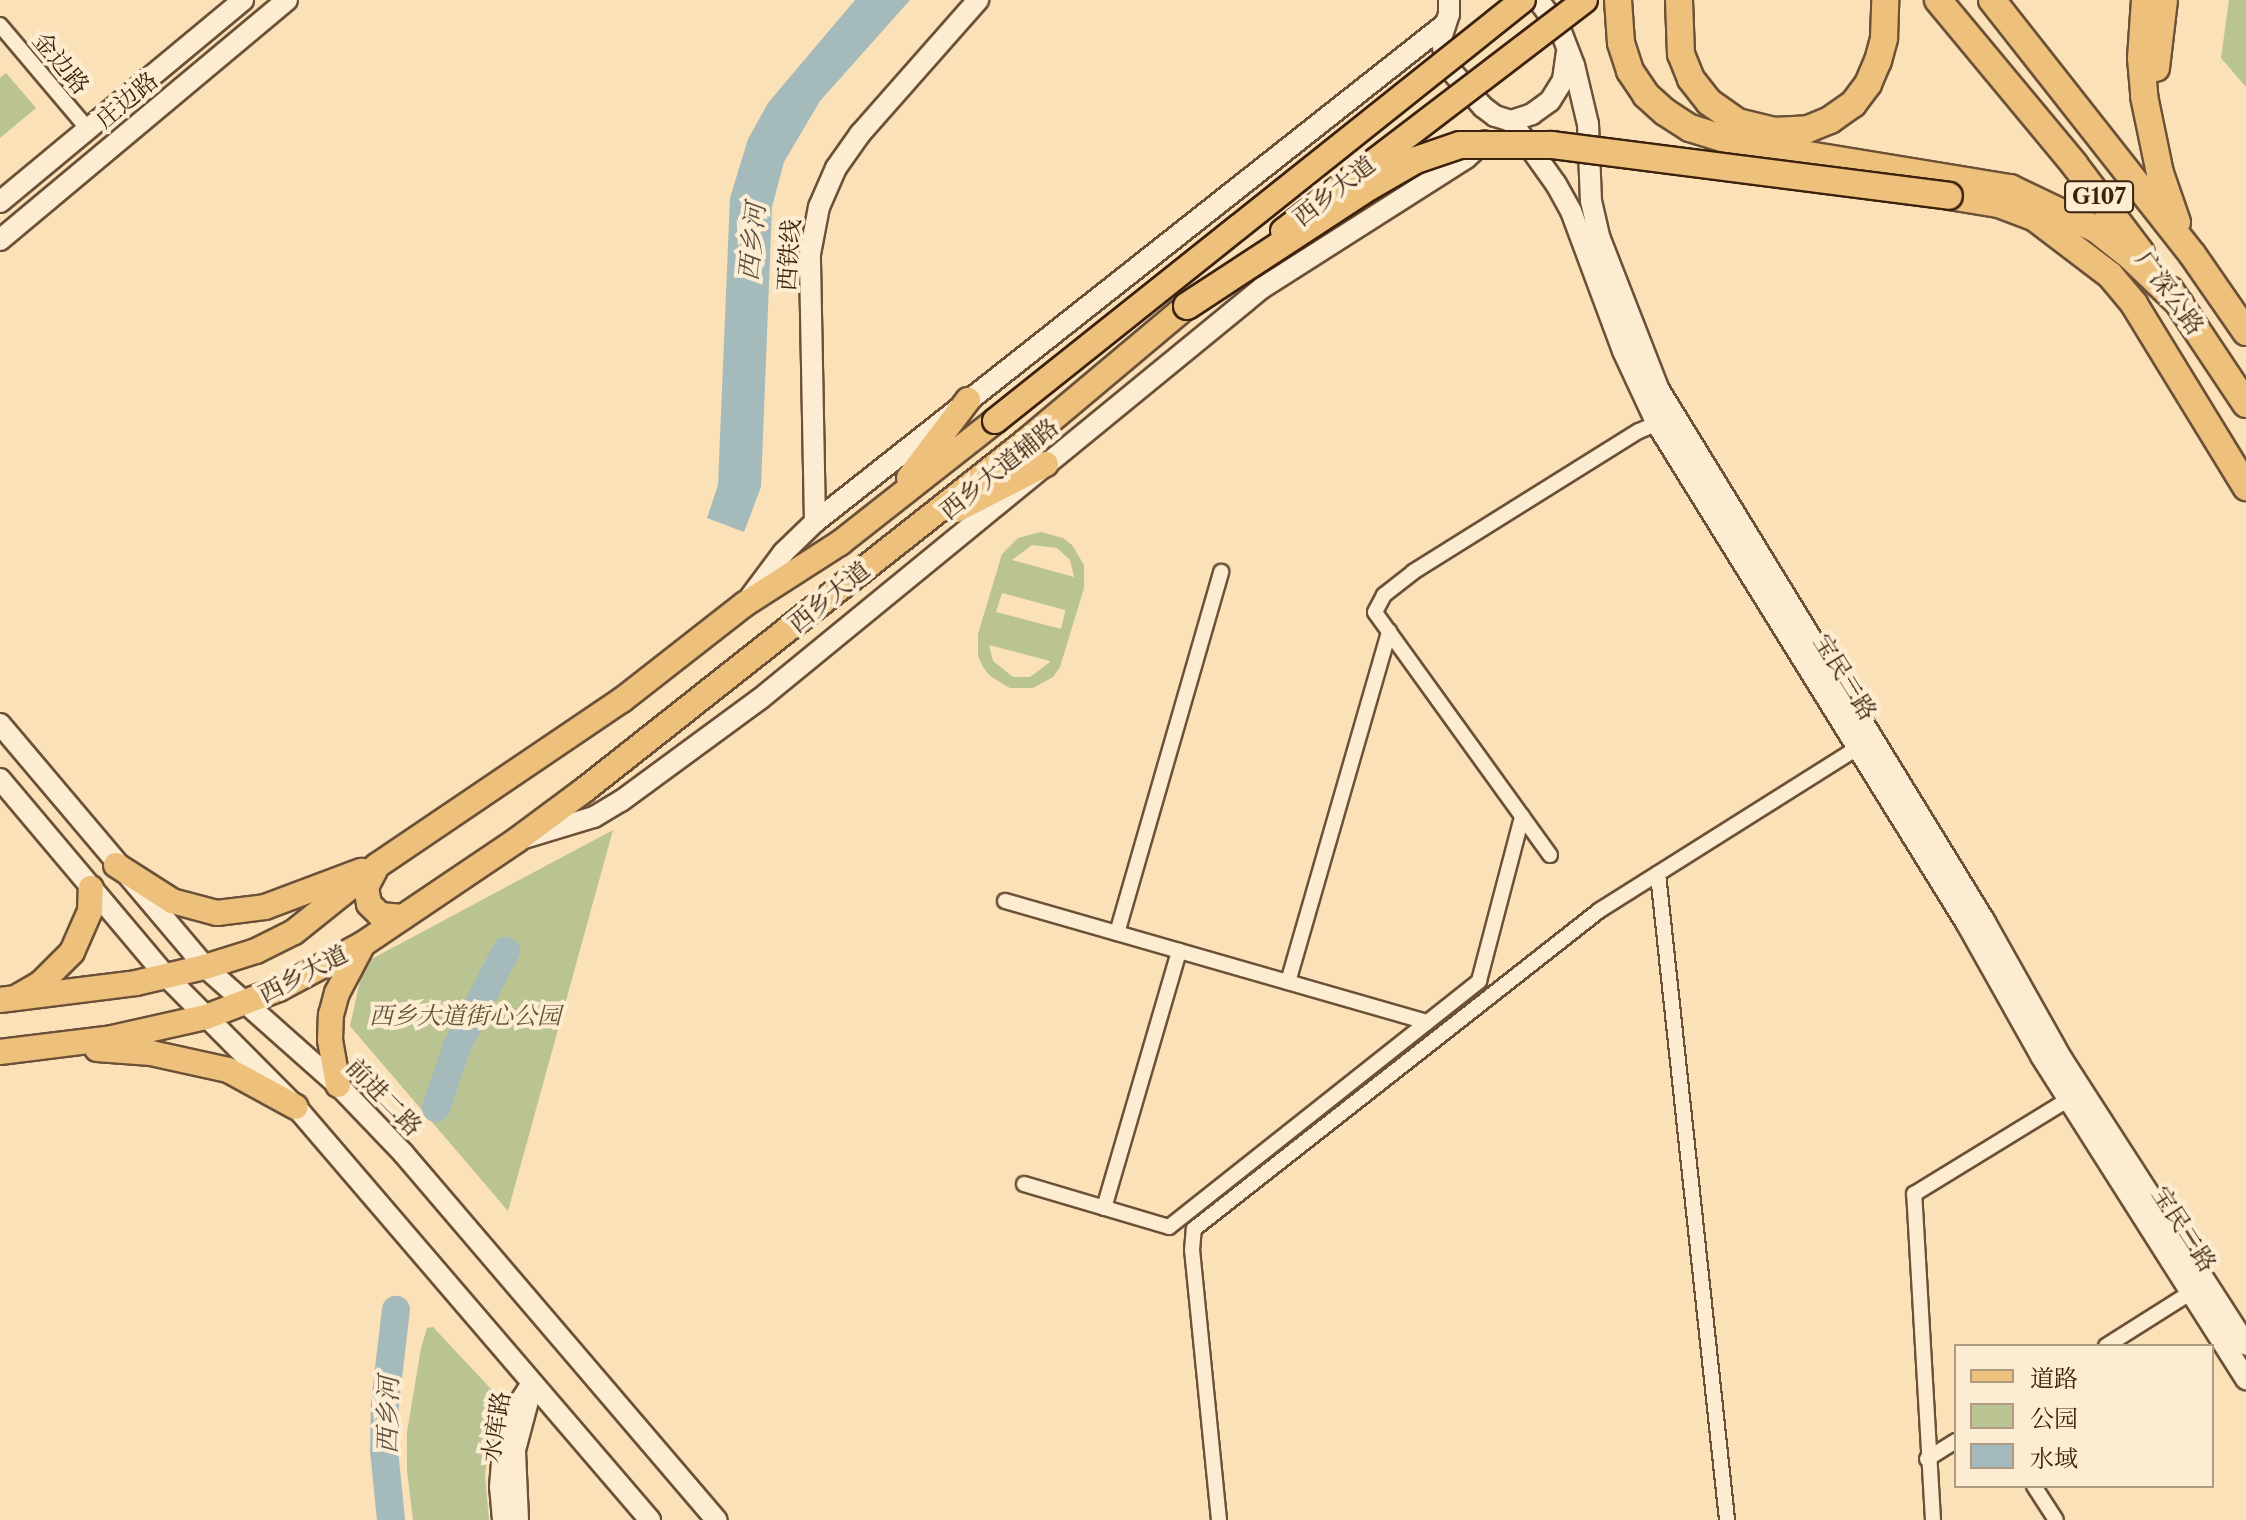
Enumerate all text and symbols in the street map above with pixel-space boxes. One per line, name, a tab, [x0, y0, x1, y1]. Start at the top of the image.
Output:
street label: 金边路	[27, 26, 95, 100]
street label: 庄边路	[90, 66, 164, 134]
street label: 西乡大道	[1287, 150, 1381, 232]
road number: G107	[2063, 179, 2135, 215]
water label: 西乡河	[733, 202, 773, 282]
street label: 西铁线	[772, 218, 806, 292]
street label: 广深公路	[2130, 246, 2210, 340]
street label: 西乡大道辅路	[934, 412, 1064, 526]
street label: 西乡大道	[783, 556, 875, 638]
street label: 宝民二路	[1807, 629, 1883, 725]
street label: 西乡大道	[254, 939, 352, 1009]
park label: 西乡大道街心公园	[369, 1002, 561, 1030]
street label: 前进二路	[340, 1052, 428, 1142]
street label: 宝民二路	[2146, 1181, 2222, 1277]
legend	[1954, 1344, 2214, 1488]
text: 道路	[2030, 1364, 2078, 1393]
water label: 西乡河	[373, 1376, 405, 1454]
street label: 水库路	[476, 1389, 516, 1465]
text: 公园	[2030, 1404, 2078, 1433]
text: 水域	[2030, 1444, 2078, 1473]

